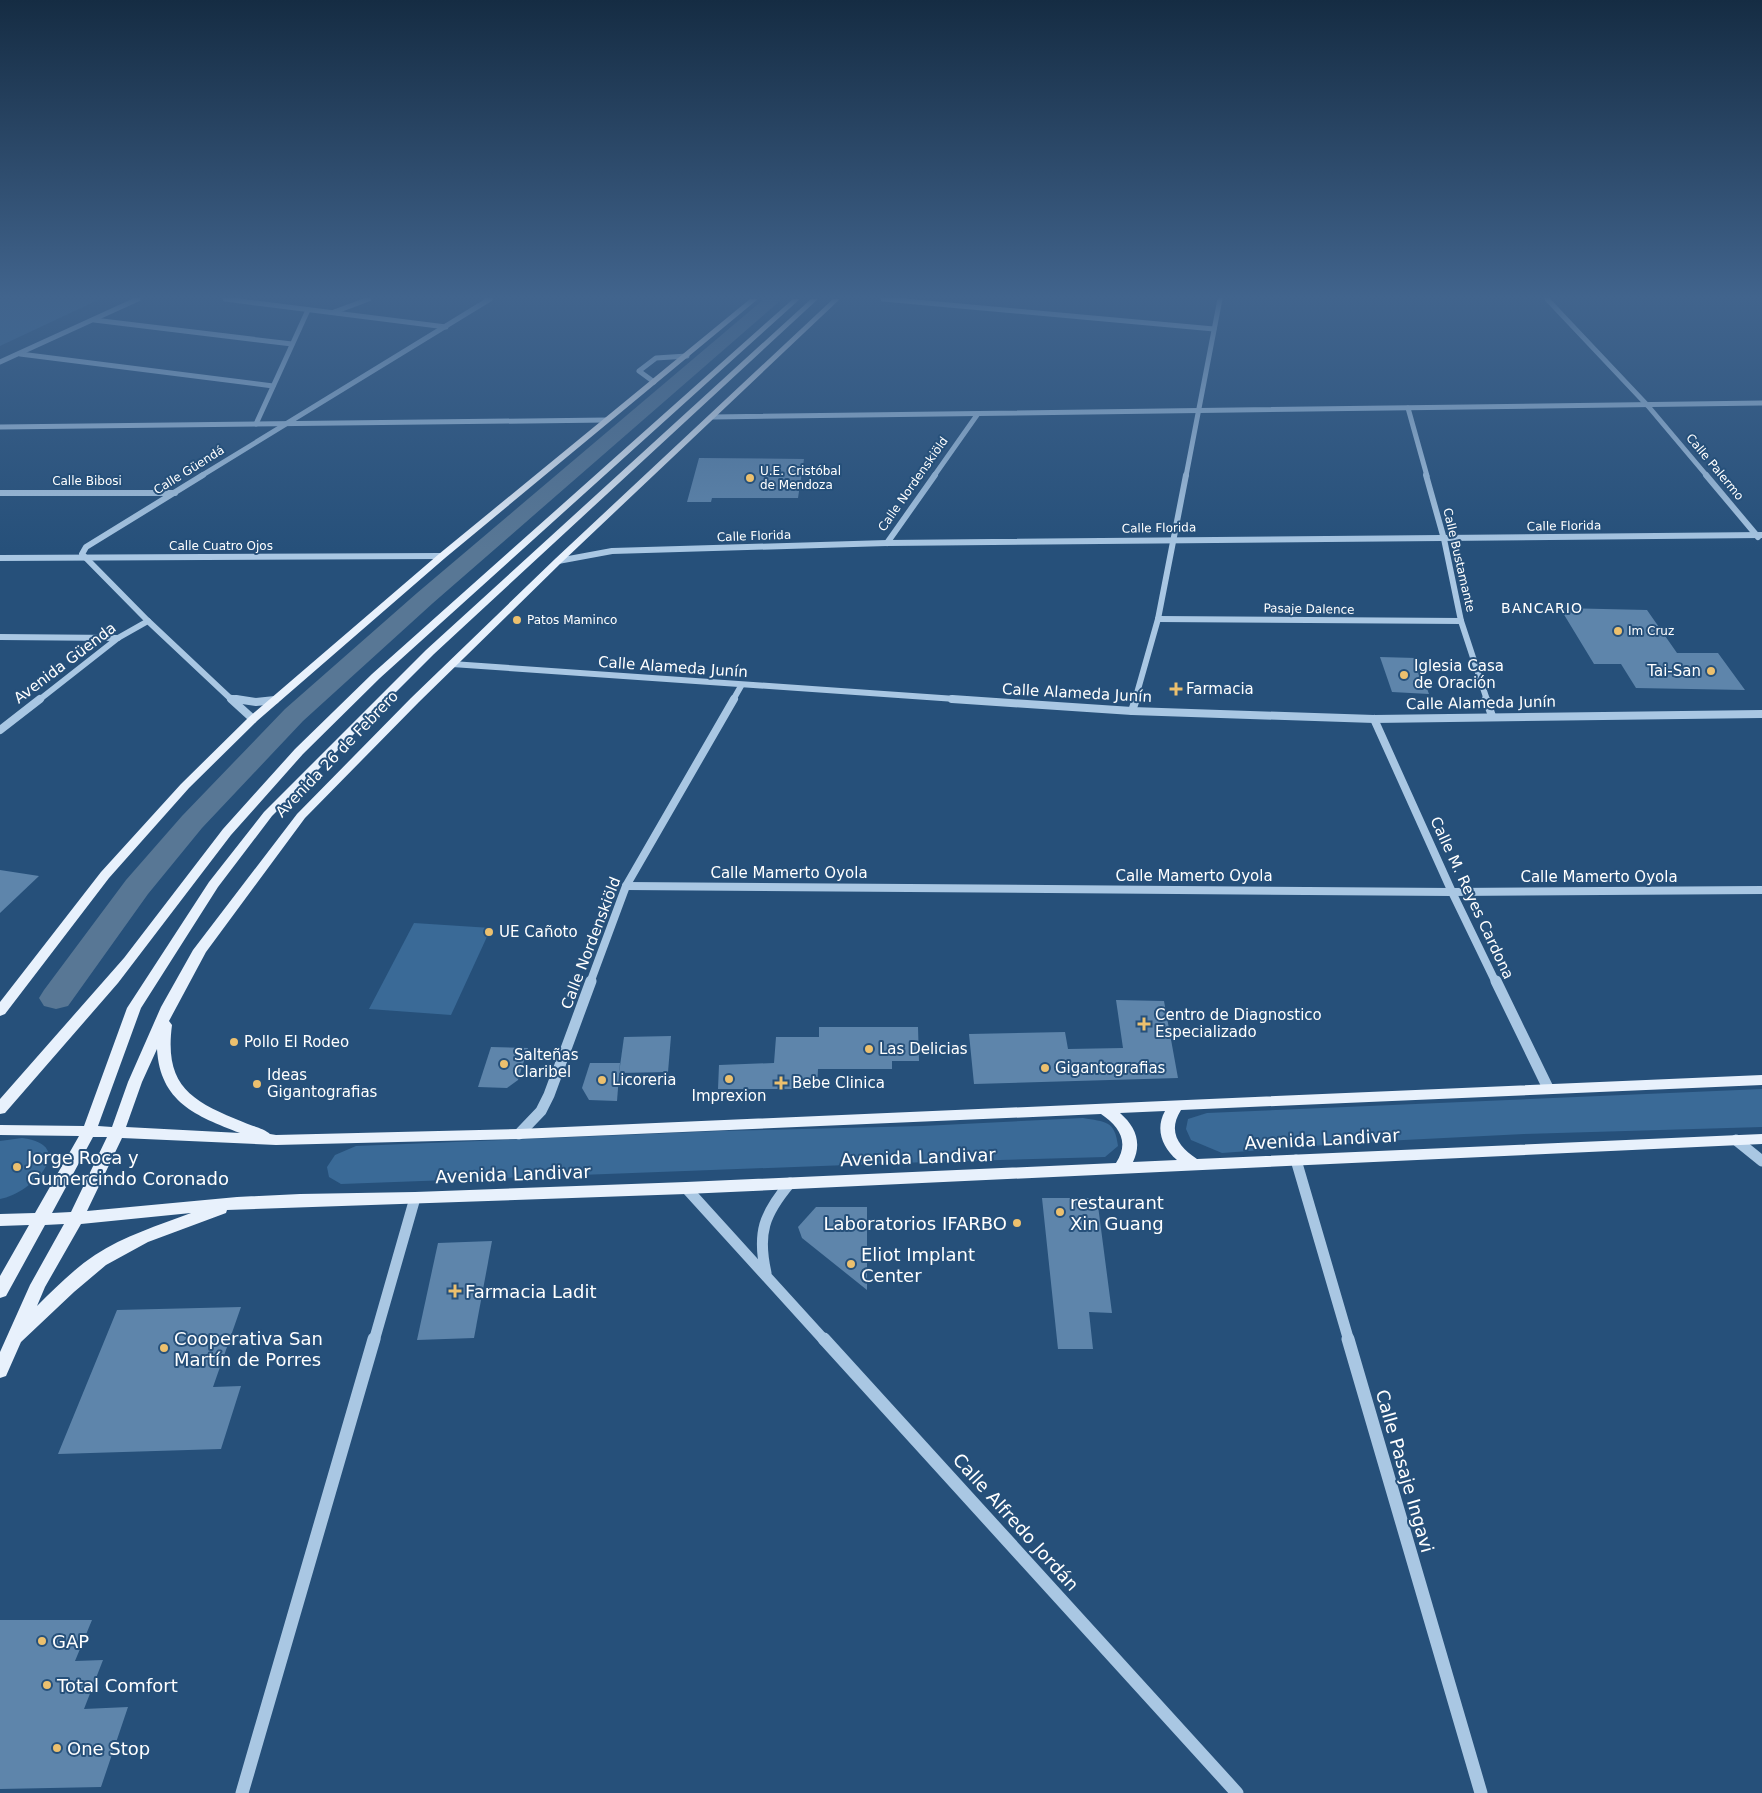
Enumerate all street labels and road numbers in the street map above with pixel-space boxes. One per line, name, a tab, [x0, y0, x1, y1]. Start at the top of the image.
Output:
street label: Calle Palermo	[1683, 431, 1747, 503]
street label: Calle Nordenskiöld	[875, 434, 951, 534]
street label: Calle Güendá	[151, 443, 227, 497]
street label: Calle Bibosi	[52, 474, 122, 488]
street label: Calle Bustamante	[1440, 507, 1478, 613]
street label: Calle Florida	[1527, 518, 1601, 534]
street label: Calle Florida	[1122, 520, 1196, 536]
street label: Calle Florida	[717, 528, 791, 544]
street label: Calle Cuatro Ojos	[169, 539, 273, 553]
street label: Pasaje Dalence	[1263, 601, 1355, 617]
street label: Avenida Güenda	[10, 619, 120, 707]
street label: Calle Alameda Junín	[598, 653, 748, 681]
street label: Calle Alameda Junín	[1002, 680, 1152, 706]
street label: Avenida 26 de Febrero	[272, 687, 402, 821]
street label: Calle Alameda Junín	[1406, 693, 1556, 713]
street label: Calle M. Reyes Cardona	[1426, 814, 1518, 982]
street label: Calle Mamerto Oyola	[710, 864, 868, 882]
street label: Calle Mamerto Oyola	[1115, 867, 1273, 885]
street label: Calle Mamerto Oyola	[1520, 868, 1678, 886]
street label: Calle Nordenskiöld	[557, 874, 625, 1012]
street label: Avenida Landivar	[1244, 1124, 1401, 1154]
street label: Avenida Landivar	[840, 1144, 997, 1170]
street label: Avenida Landivar	[435, 1161, 592, 1187]
street label: Calle Pasaje Ingavi	[1372, 1387, 1438, 1555]
street label: Calle Alfredo Jordán	[949, 1449, 1083, 1595]

